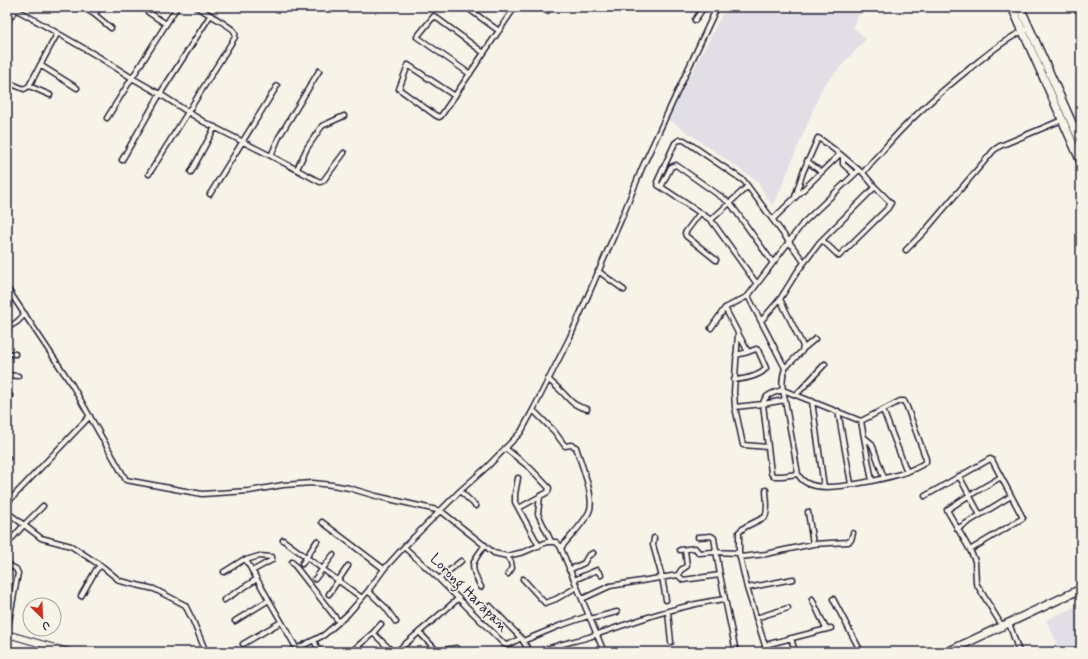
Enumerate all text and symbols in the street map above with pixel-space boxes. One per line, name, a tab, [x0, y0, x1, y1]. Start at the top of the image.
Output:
street label: Lorong Harapan	[425, 549, 513, 638]
north arrow	[22, 597, 62, 637]
text: U	[40, 617, 52, 633]

